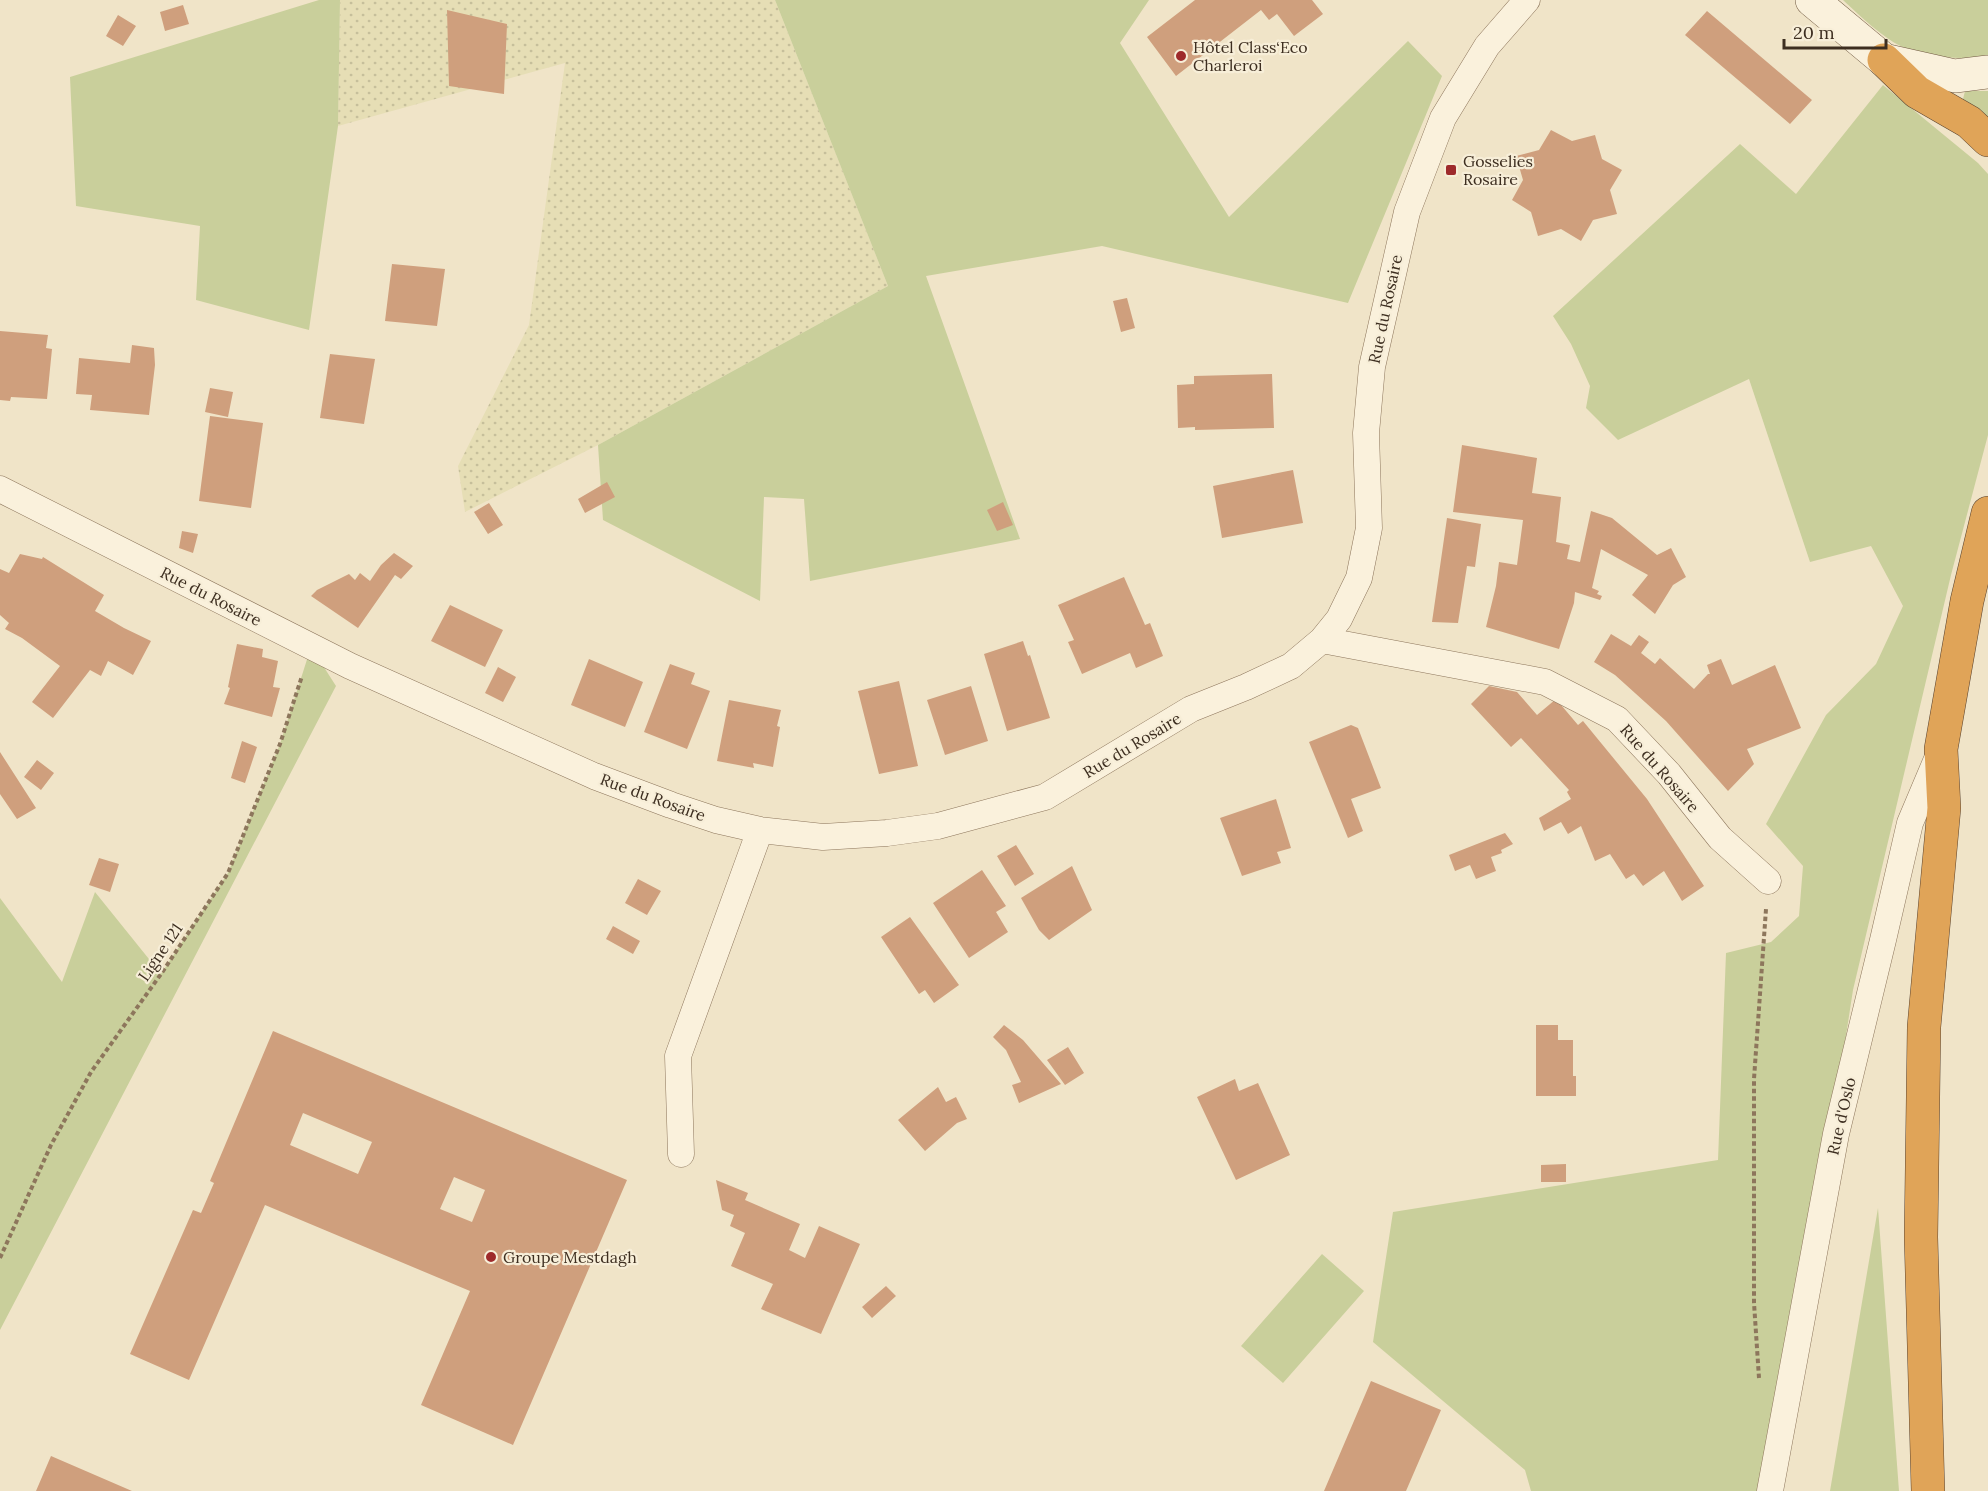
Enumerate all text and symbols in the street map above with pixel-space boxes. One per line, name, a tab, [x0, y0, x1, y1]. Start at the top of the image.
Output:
scale bar	[1784, 12, 1886, 50]
text: 20 m	[1793, 21, 1835, 44]
place label: Hôtel Class‘Eco Charleroi	[1193, 37, 1308, 75]
marker: Hôtel Class‘Eco Charleroi	[1174, 49, 1188, 63]
place label: Gosselies Rosaire	[1463, 151, 1533, 189]
marker: Gosselies Rosaire	[1444, 163, 1458, 177]
street label: Rue du Rosaire	[1364, 252, 1406, 365]
street label: Rue du Rosaire	[157, 562, 265, 630]
street label: Rue du Rosaire	[1079, 708, 1185, 782]
street label: Rue du Rosaire	[1616, 720, 1704, 817]
street label: Rue du Rosaire	[598, 769, 709, 825]
street label: Ligne 121	[133, 919, 187, 985]
street label: Rue d'Oslo	[1822, 1075, 1860, 1157]
place label: Groupe Mestdagh	[503, 1247, 637, 1267]
marker: Groupe Mestdagh	[484, 1250, 498, 1264]

